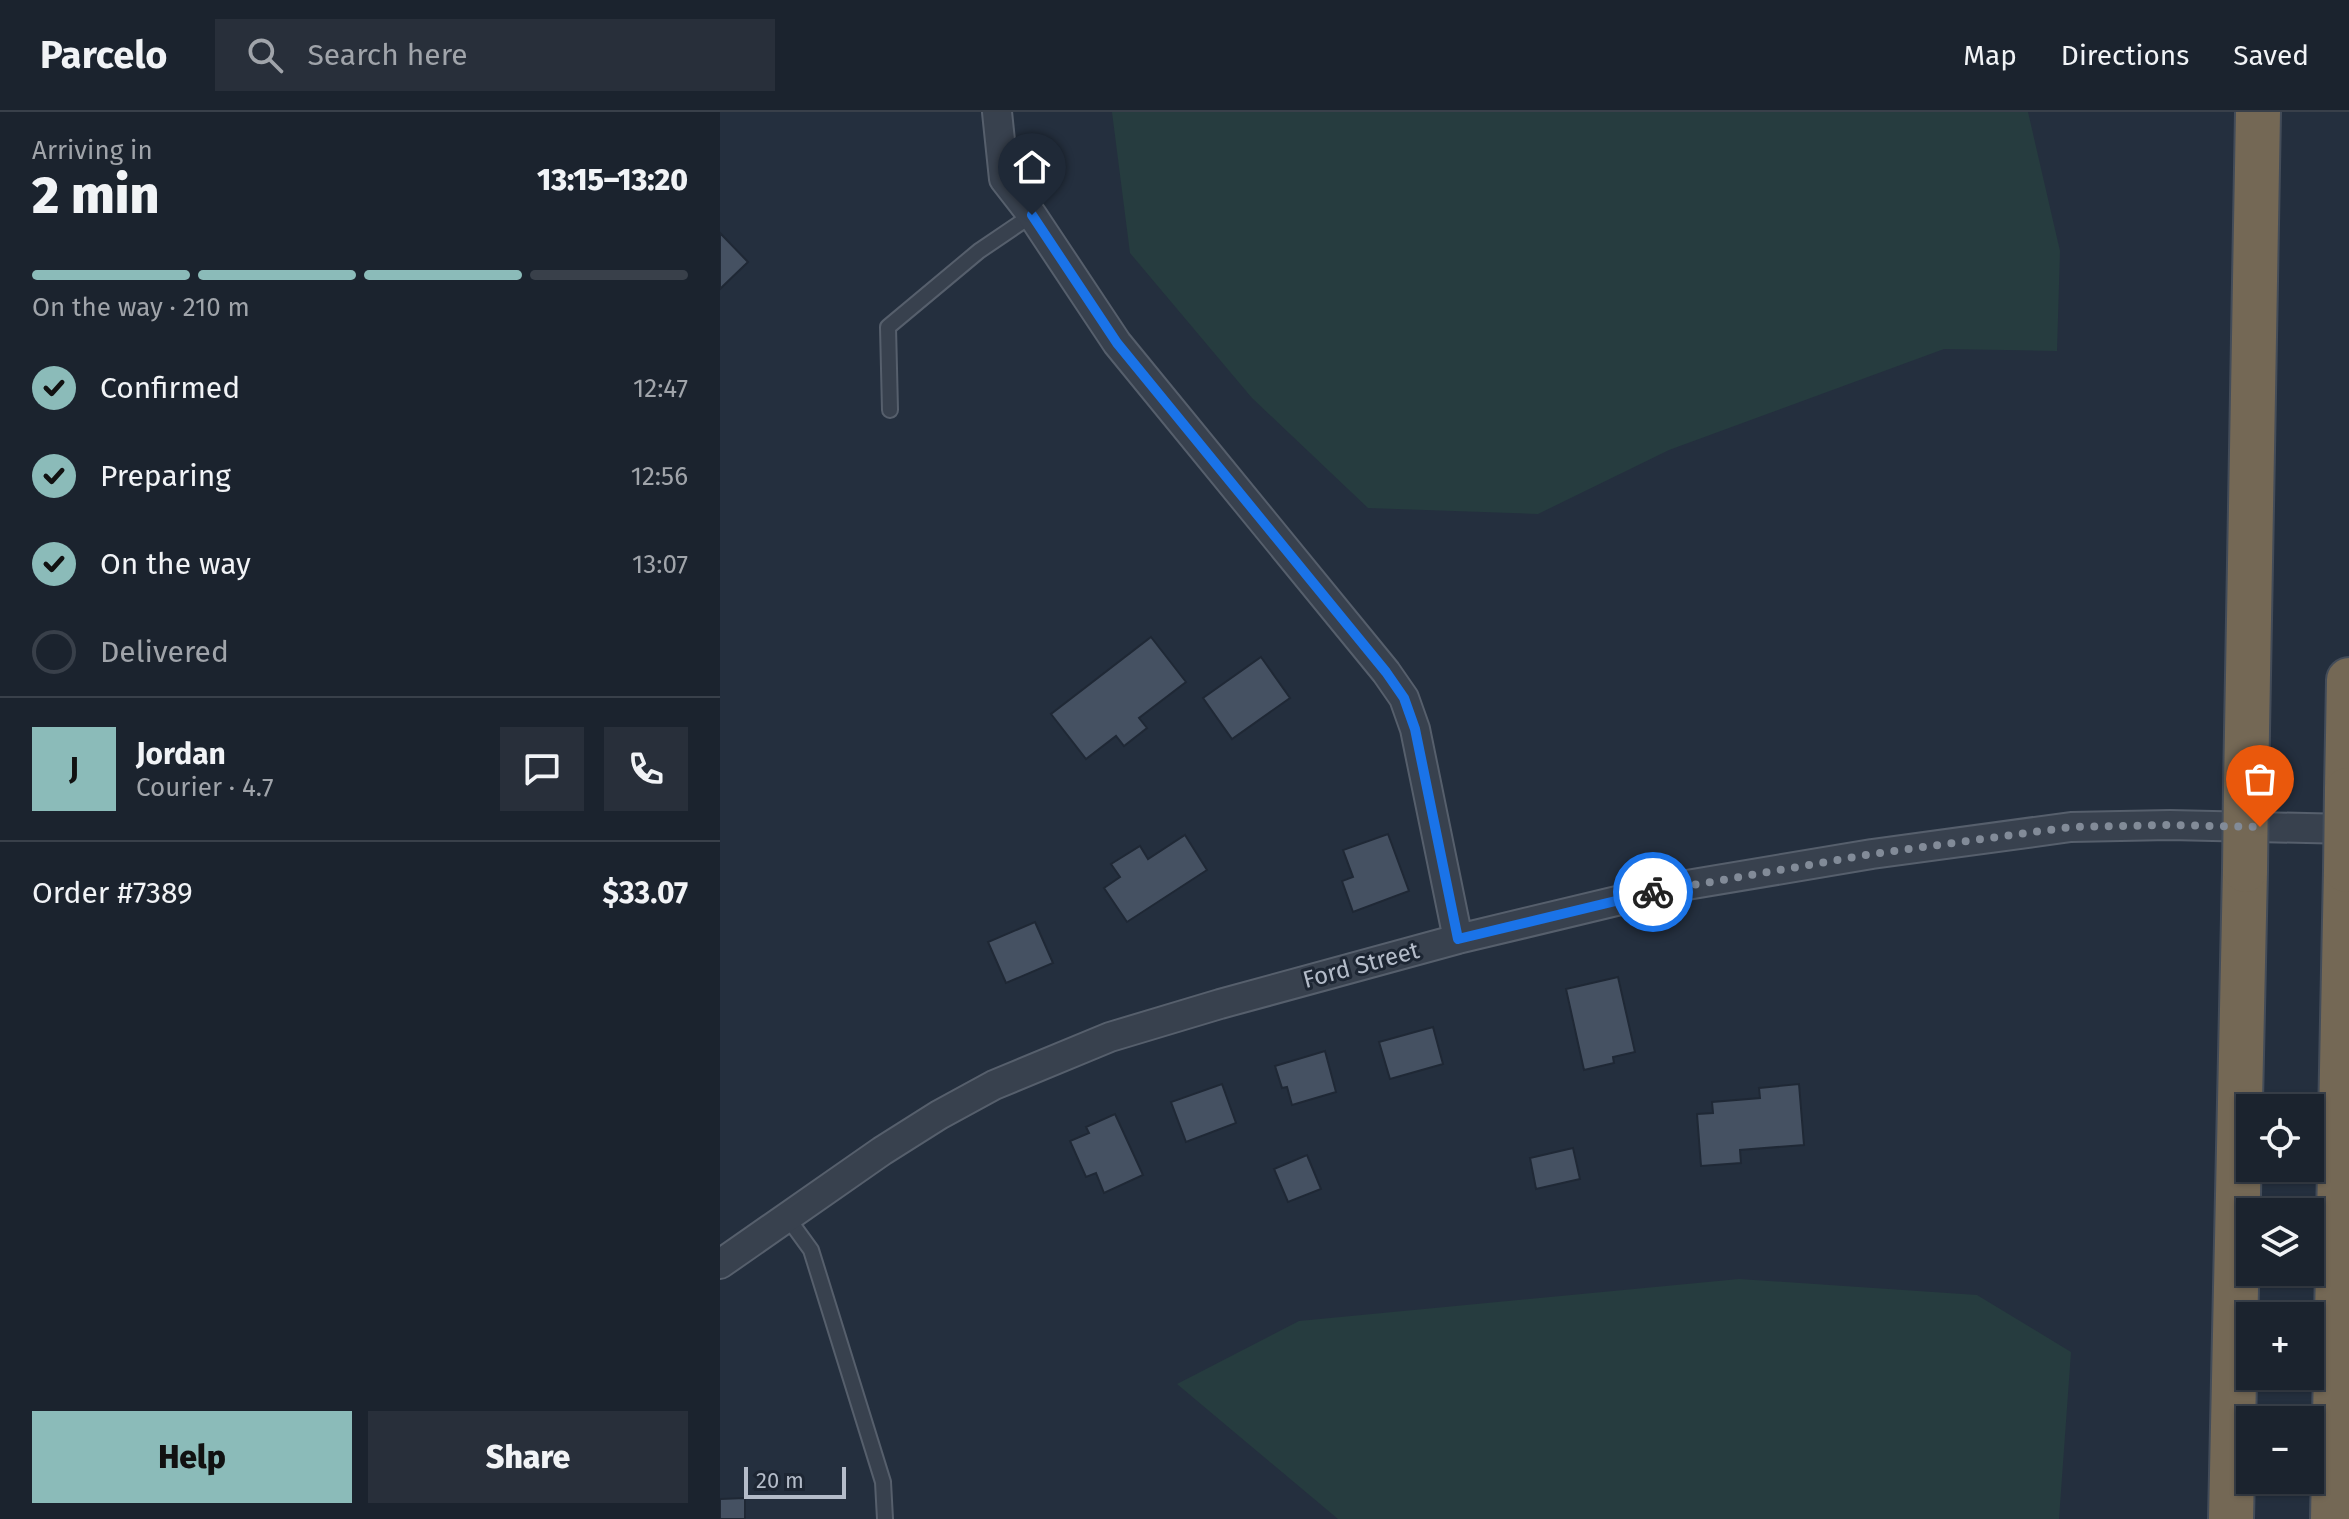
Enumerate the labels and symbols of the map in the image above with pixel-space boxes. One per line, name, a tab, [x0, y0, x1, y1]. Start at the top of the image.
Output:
pin	[998, 133, 1066, 215]
pin	[2226, 745, 2294, 827]
courier	[1613, 852, 1693, 932]
street label: Ford Street	[1300, 936, 1423, 994]
scale bar	[744, 1463, 846, 1499]

